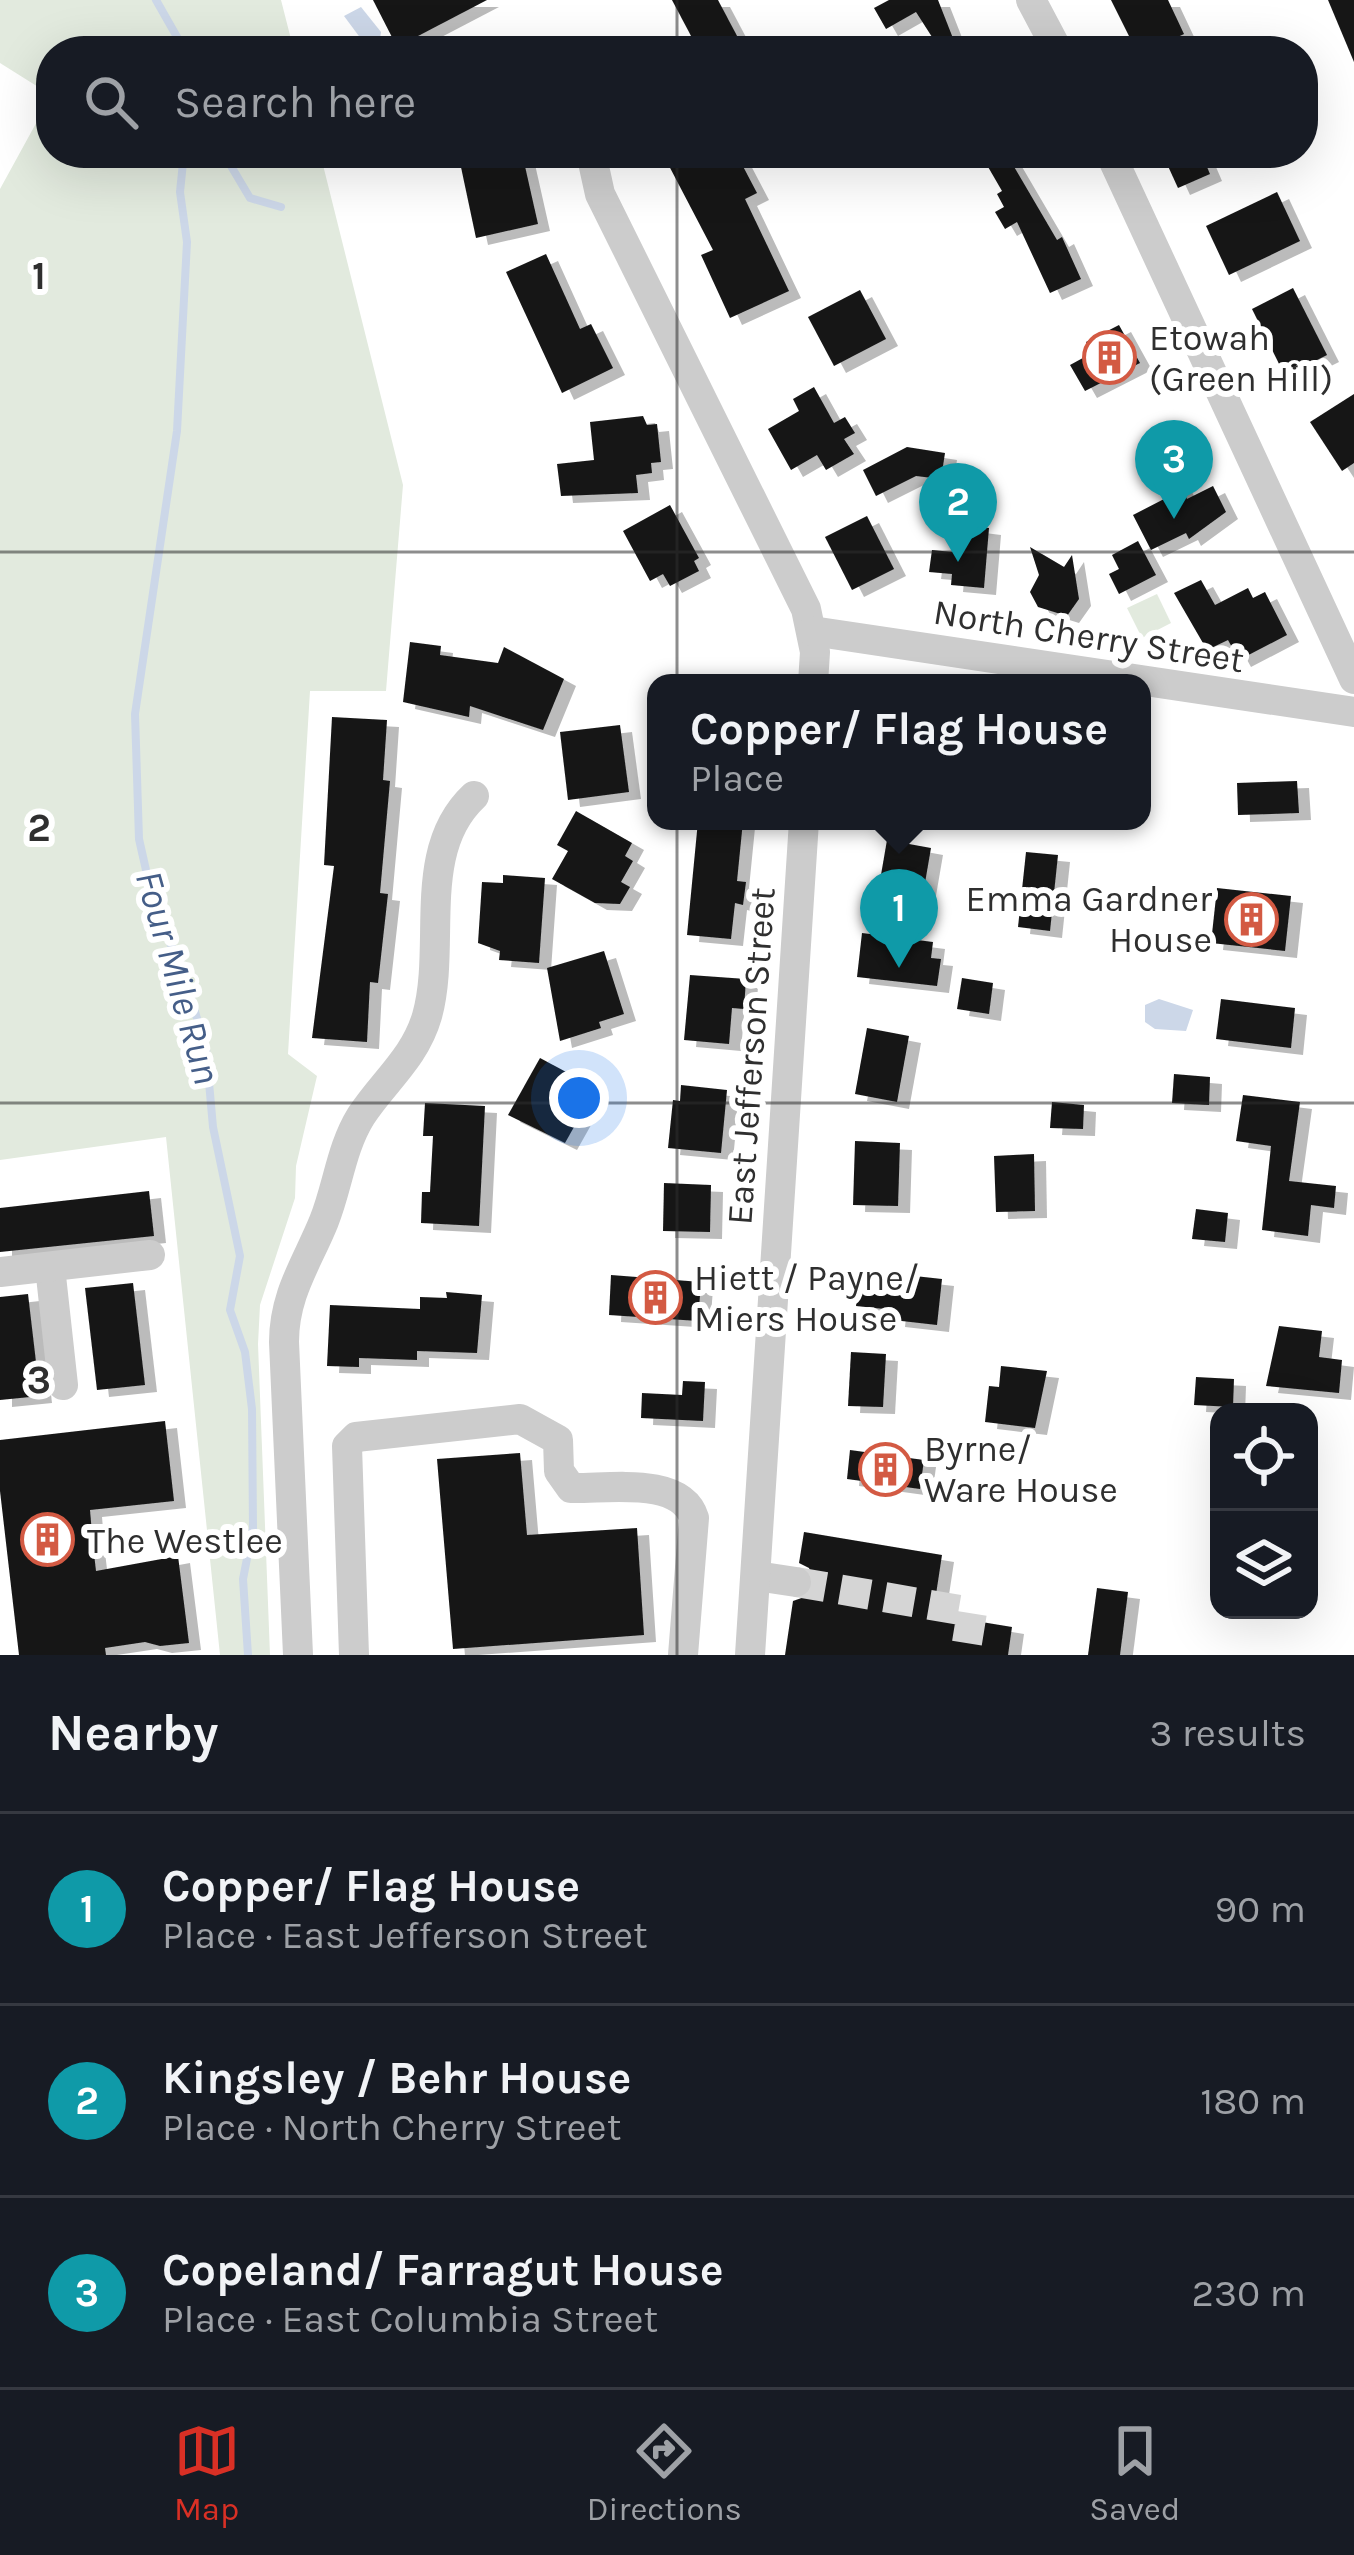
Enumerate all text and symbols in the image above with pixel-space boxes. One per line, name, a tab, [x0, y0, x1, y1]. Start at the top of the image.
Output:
search box	[36, 36, 1318, 168]
icon: search	[78, 69, 144, 135]
text: Search here	[174, 76, 416, 128]
text: 1	[32, 253, 46, 299]
place label: Etowah (Green Hill)	[1149, 317, 1333, 400]
building icon: Etowah (Green Hill)	[1082, 330, 1138, 386]
pin: 3	[1135, 420, 1213, 519]
pin: 2	[919, 463, 997, 562]
street label: North Cherry Street	[931, 591, 1247, 681]
popup	[647, 674, 1151, 830]
text: Copper/ Flag House	[690, 703, 1108, 755]
text: Place	[690, 755, 784, 801]
text: 2	[27, 805, 51, 851]
water label: Four Mile Run	[126, 865, 230, 1089]
pin: 1	[860, 869, 938, 968]
place label: Emma Gardner House	[965, 878, 1213, 961]
street label: East Jefferson Street	[718, 886, 784, 1226]
building icon: Emma Gardner House	[1223, 891, 1279, 947]
your location	[549, 1068, 609, 1128]
place label: Hiett / Payne/ Miers House	[694, 1257, 919, 1340]
building icon: Hiett / Payne/ Miers House	[627, 1270, 683, 1326]
text: 3	[27, 1357, 51, 1403]
map controls	[1210, 1403, 1318, 1619]
button: locate	[1210, 1403, 1318, 1511]
place label: Byrne/ Ware House	[924, 1428, 1118, 1511]
building icon: Byrne/ Ware House	[857, 1441, 913, 1497]
button: layers	[1210, 1511, 1318, 1619]
building icon: The Westlee	[20, 1512, 76, 1568]
place label: The Westlee	[87, 1520, 283, 1562]
text: Nearby	[48, 1703, 218, 1763]
text: 3 results	[1149, 1710, 1306, 1756]
text: Copper/ Flag House	[162, 1860, 580, 1912]
text: 1	[80, 1886, 94, 1932]
text: 90 m	[1214, 1886, 1306, 1932]
text: Place · East Jefferson Street	[162, 1912, 648, 1958]
text: Kingsley / Behr House	[162, 2052, 631, 2104]
text: 2	[75, 2078, 99, 2124]
text: 180 m	[1200, 2078, 1306, 2124]
text: Place · North Cherry Street	[162, 2104, 621, 2150]
text: Copeland/ Farragut House	[162, 2244, 724, 2296]
text: 3	[75, 2270, 99, 2316]
text: 230 m	[1191, 2270, 1306, 2316]
text: Place · East Columbia Street	[162, 2296, 658, 2342]
tab: Map	[174, 2418, 240, 2528]
tab: Directions	[587, 2418, 742, 2528]
tab: Saved	[1089, 2418, 1180, 2528]

